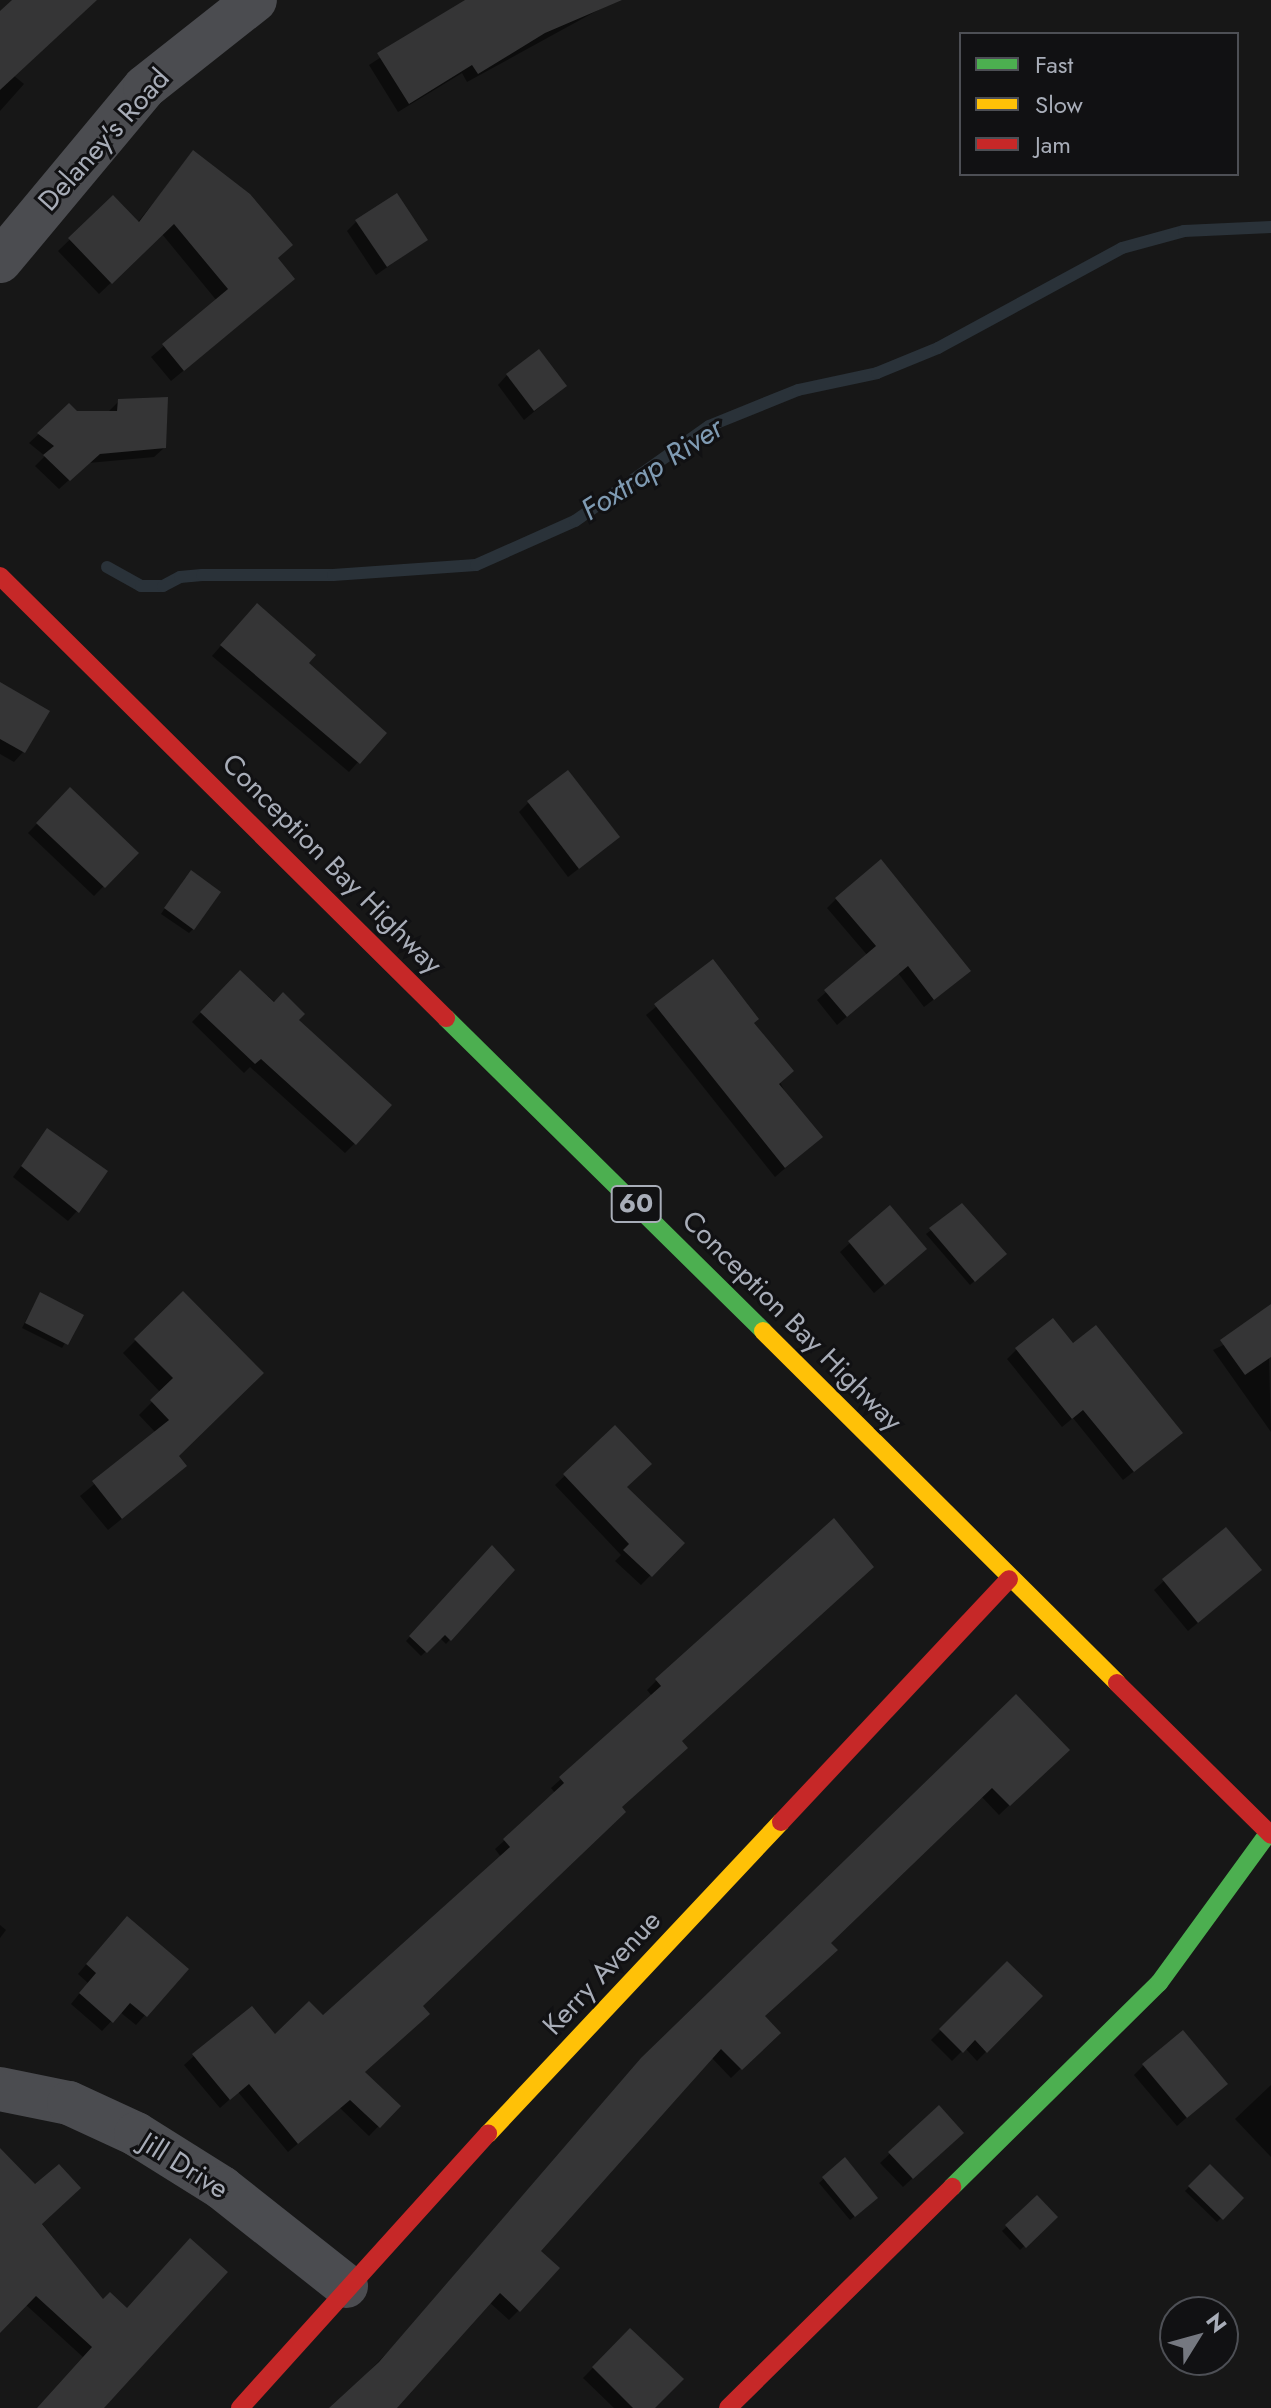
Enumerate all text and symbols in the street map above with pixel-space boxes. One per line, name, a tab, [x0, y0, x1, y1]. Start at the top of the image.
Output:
legend	[959, 32, 1239, 176]
text: Fast	[1035, 47, 1073, 82]
street label: Delaney's Road	[31, 62, 177, 218]
text: Slow	[1035, 87, 1083, 122]
text: Jam	[1035, 127, 1071, 162]
water label: Foxtrap River	[574, 410, 730, 528]
street label: Conception Bay Highway	[215, 747, 449, 981]
road number: 60	[610, 1182, 662, 1226]
street label: Conception Bay Highway	[675, 1204, 909, 1438]
street label: Kerry Avenue	[536, 1904, 668, 2042]
street label: Jill Drive	[134, 2126, 234, 2206]
north arrow	[1159, 2296, 1239, 2376]
text: N	[1199, 2306, 1235, 2339]

